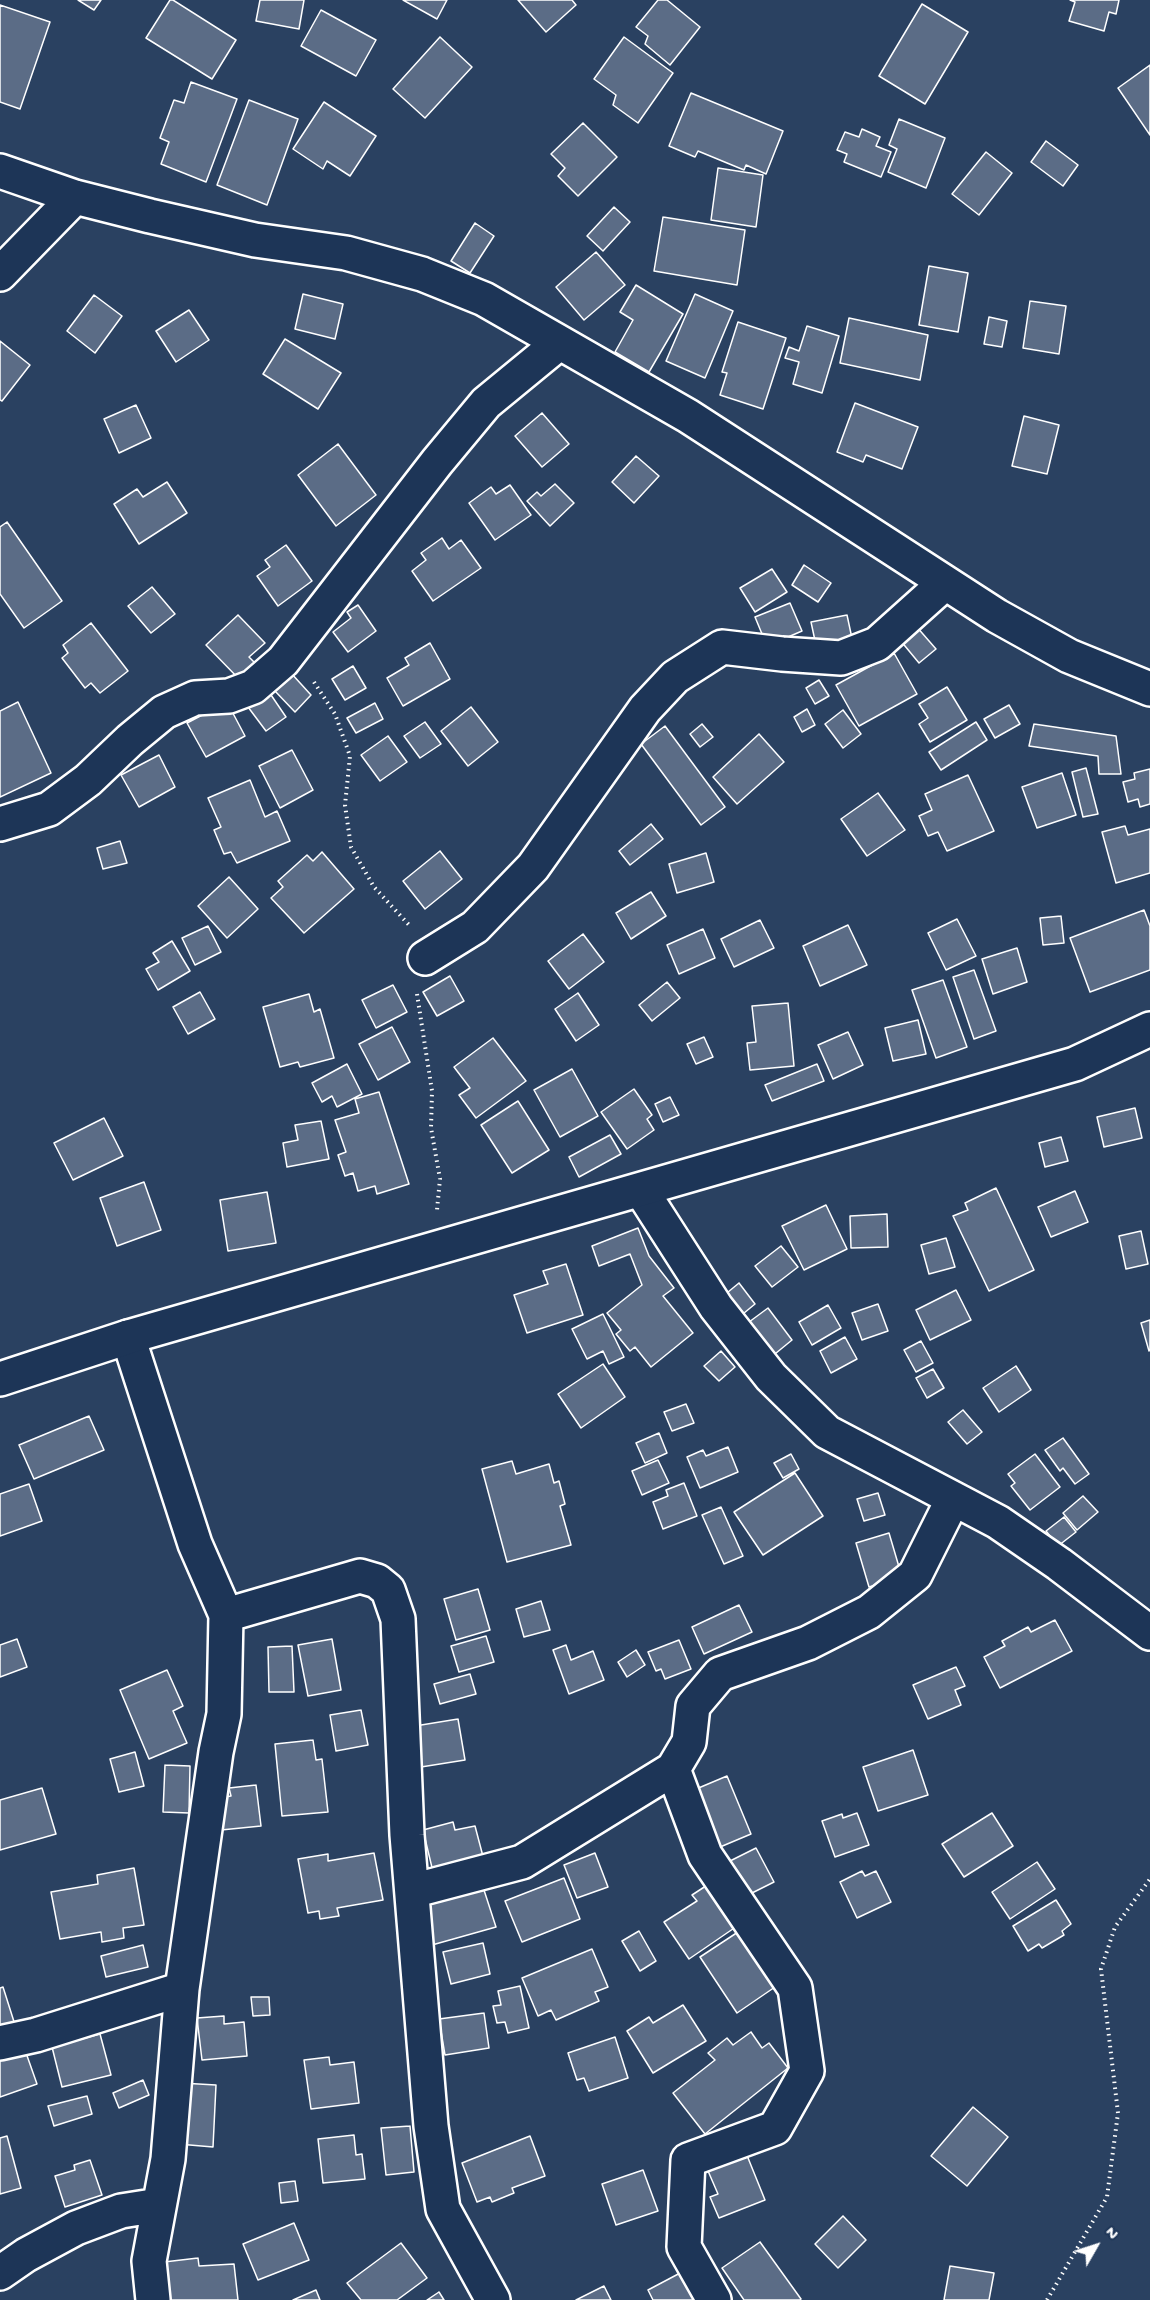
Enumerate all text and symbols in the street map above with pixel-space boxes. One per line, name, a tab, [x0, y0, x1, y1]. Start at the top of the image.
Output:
north arrow	[1066, 2216, 1126, 2276]
text: N	[1100, 2224, 1121, 2244]

